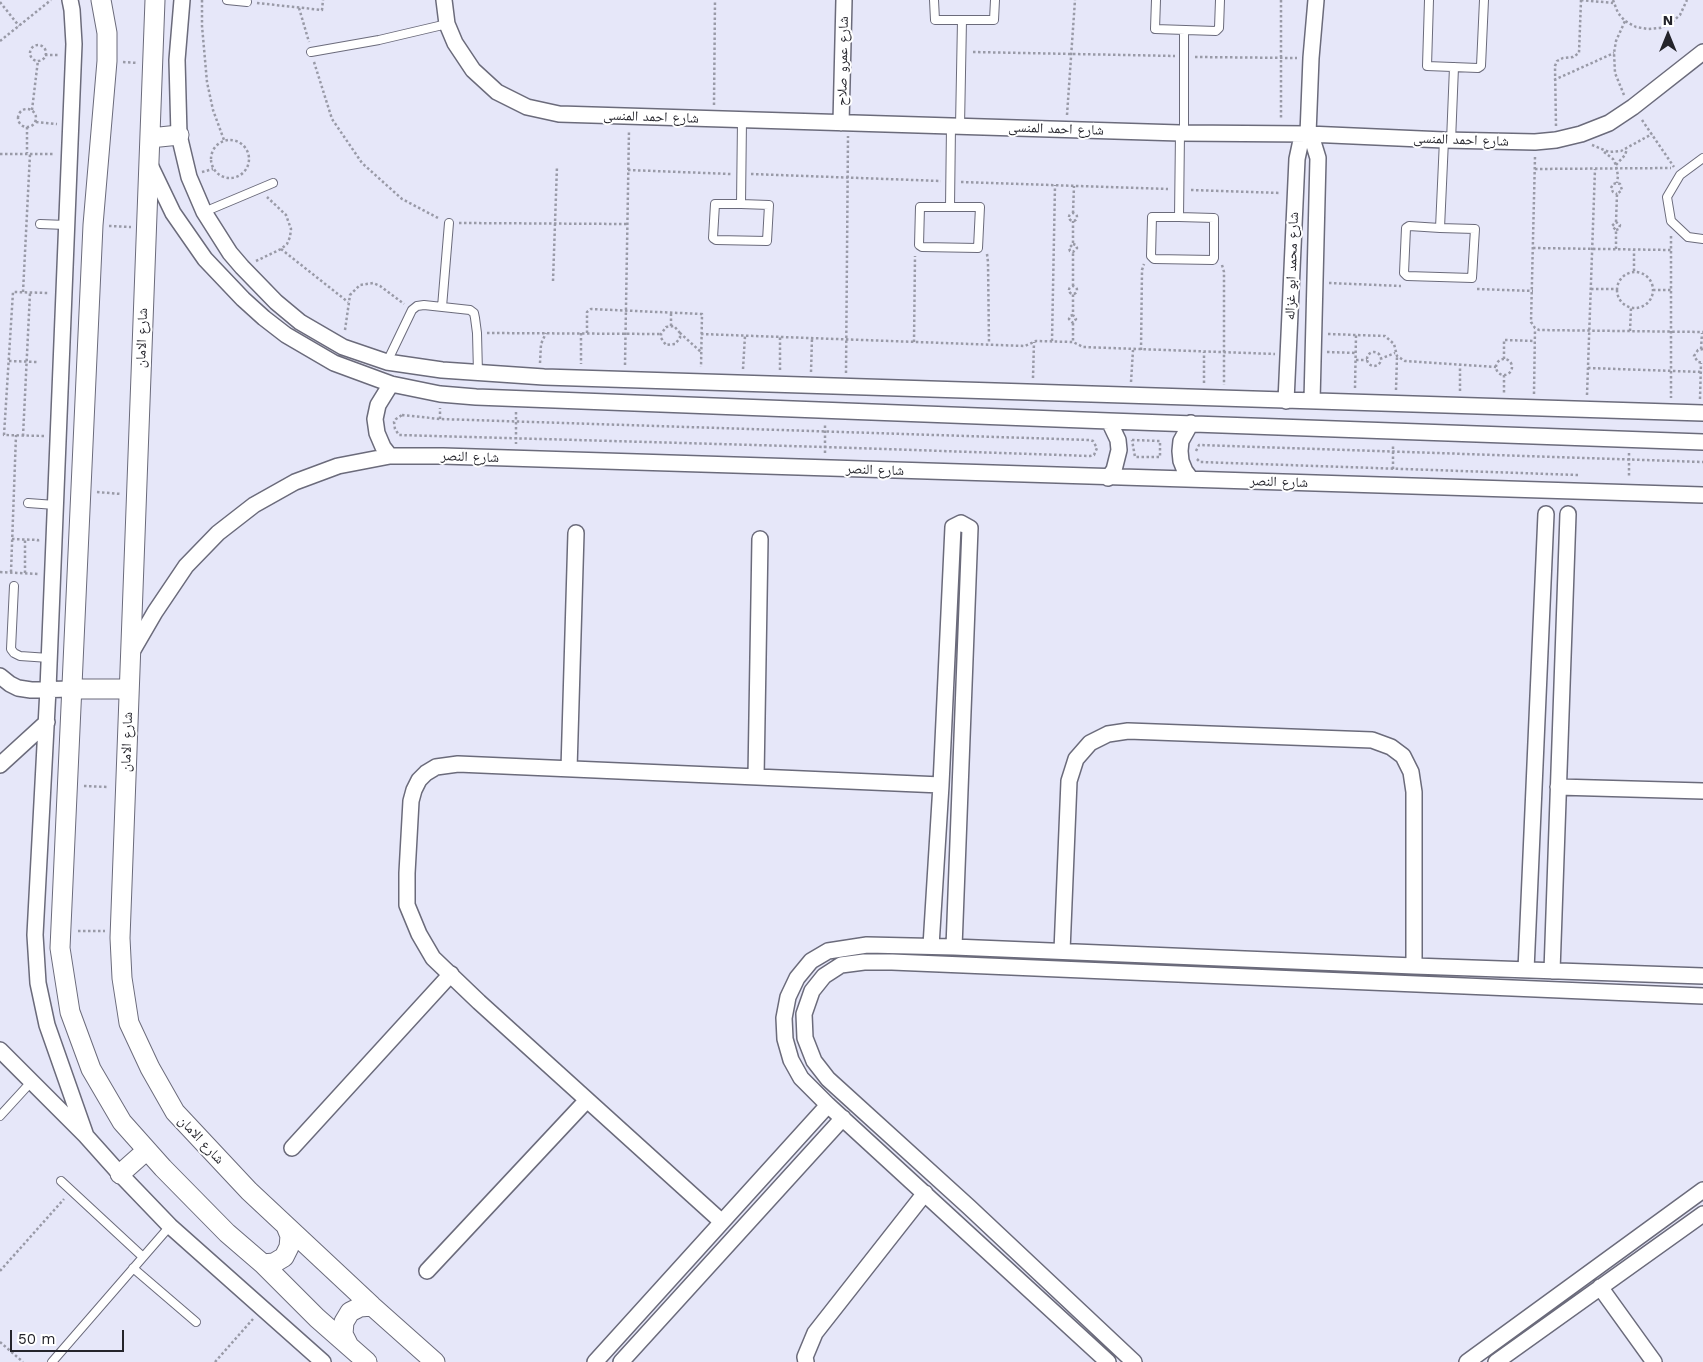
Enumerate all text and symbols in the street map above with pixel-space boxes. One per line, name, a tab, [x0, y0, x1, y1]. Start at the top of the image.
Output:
north arrow	[1643, 10, 1693, 60]
text: N	[1663, 12, 1673, 28]
street label: شارع عمرو صلاح	[834, 16, 852, 106]
street label: شارع احمد المنسى	[603, 107, 699, 127]
street label: شارع احمد المنسى	[1008, 119, 1104, 139]
street label: شارع احمد المنسى	[1413, 130, 1509, 150]
street label: شارع محمد ابو غزاله	[1282, 212, 1302, 320]
street label: شارع الامان	[133, 308, 151, 368]
street label: شارع النصر	[441, 448, 499, 466]
street label: شارع النصر	[846, 461, 904, 479]
street label: شارع النصر	[1250, 473, 1308, 491]
street label: شارع الامان	[118, 712, 136, 772]
street label: شارع الامان	[174, 1112, 228, 1168]
scale bar	[12, 1320, 126, 1352]
text: 50 m	[18, 1330, 55, 1348]

